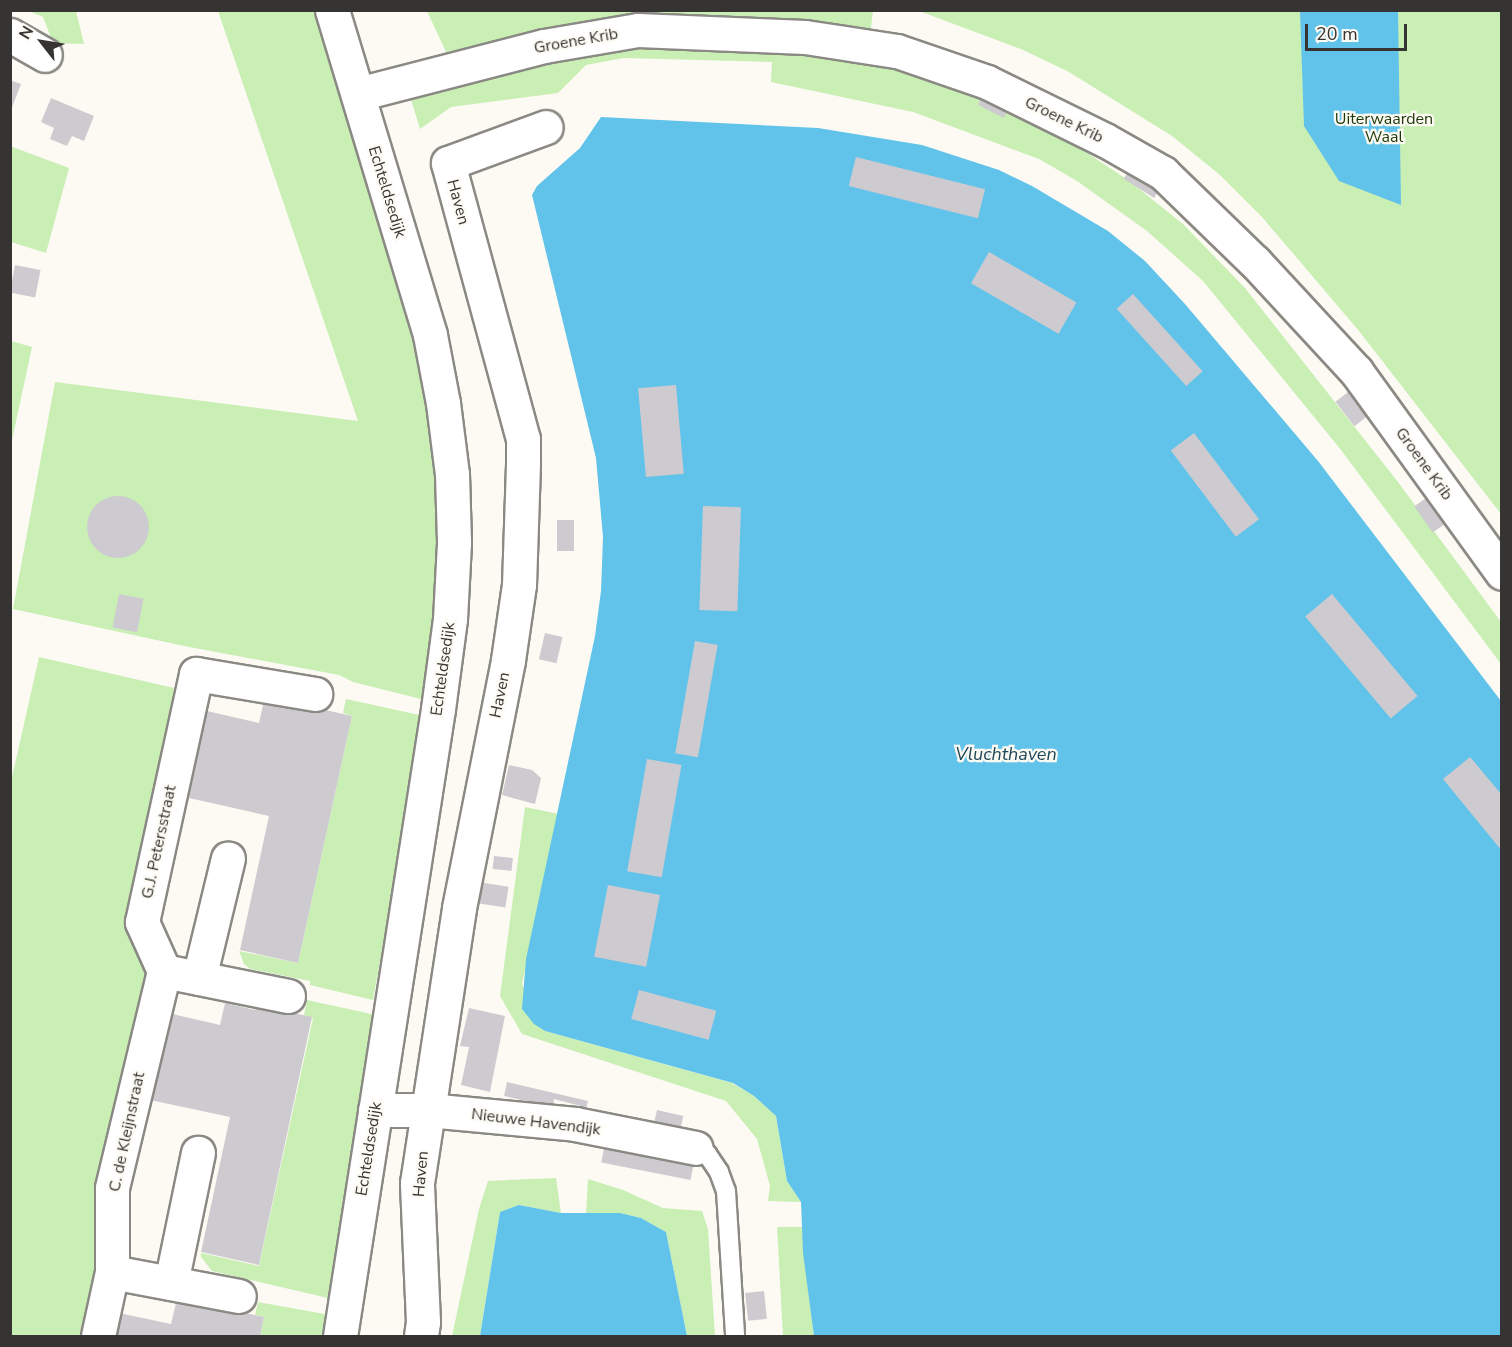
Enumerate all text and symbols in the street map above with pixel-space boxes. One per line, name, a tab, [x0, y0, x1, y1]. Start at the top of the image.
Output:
north arrow	[12, 12, 72, 72]
scale bar	[1308, 12, 1410, 50]
text: N	[14, 22, 39, 44]
text: 20 m	[1316, 22, 1358, 46]
street label: Groene Krib	[532, 24, 620, 58]
street label: Groene Krib	[1022, 93, 1106, 147]
park label: Uiterwaarden Waal	[1335, 109, 1433, 147]
street label: Echteldsedijk	[364, 144, 410, 240]
street label: Haven	[443, 177, 473, 227]
street label: Groene Krib	[1391, 424, 1457, 504]
street label: Echteldsedijk	[427, 621, 459, 717]
street label: Haven	[486, 670, 514, 720]
water label: Vluchthaven	[955, 743, 1057, 765]
street label: G.J. Petersstraat	[138, 783, 180, 901]
street label: C. de Kleijnstraat	[105, 1070, 149, 1194]
street label: Echteldsedijk	[352, 1101, 386, 1197]
street label: Nieuwe Havendijk	[470, 1105, 602, 1139]
street label: Haven	[409, 1150, 433, 1198]

